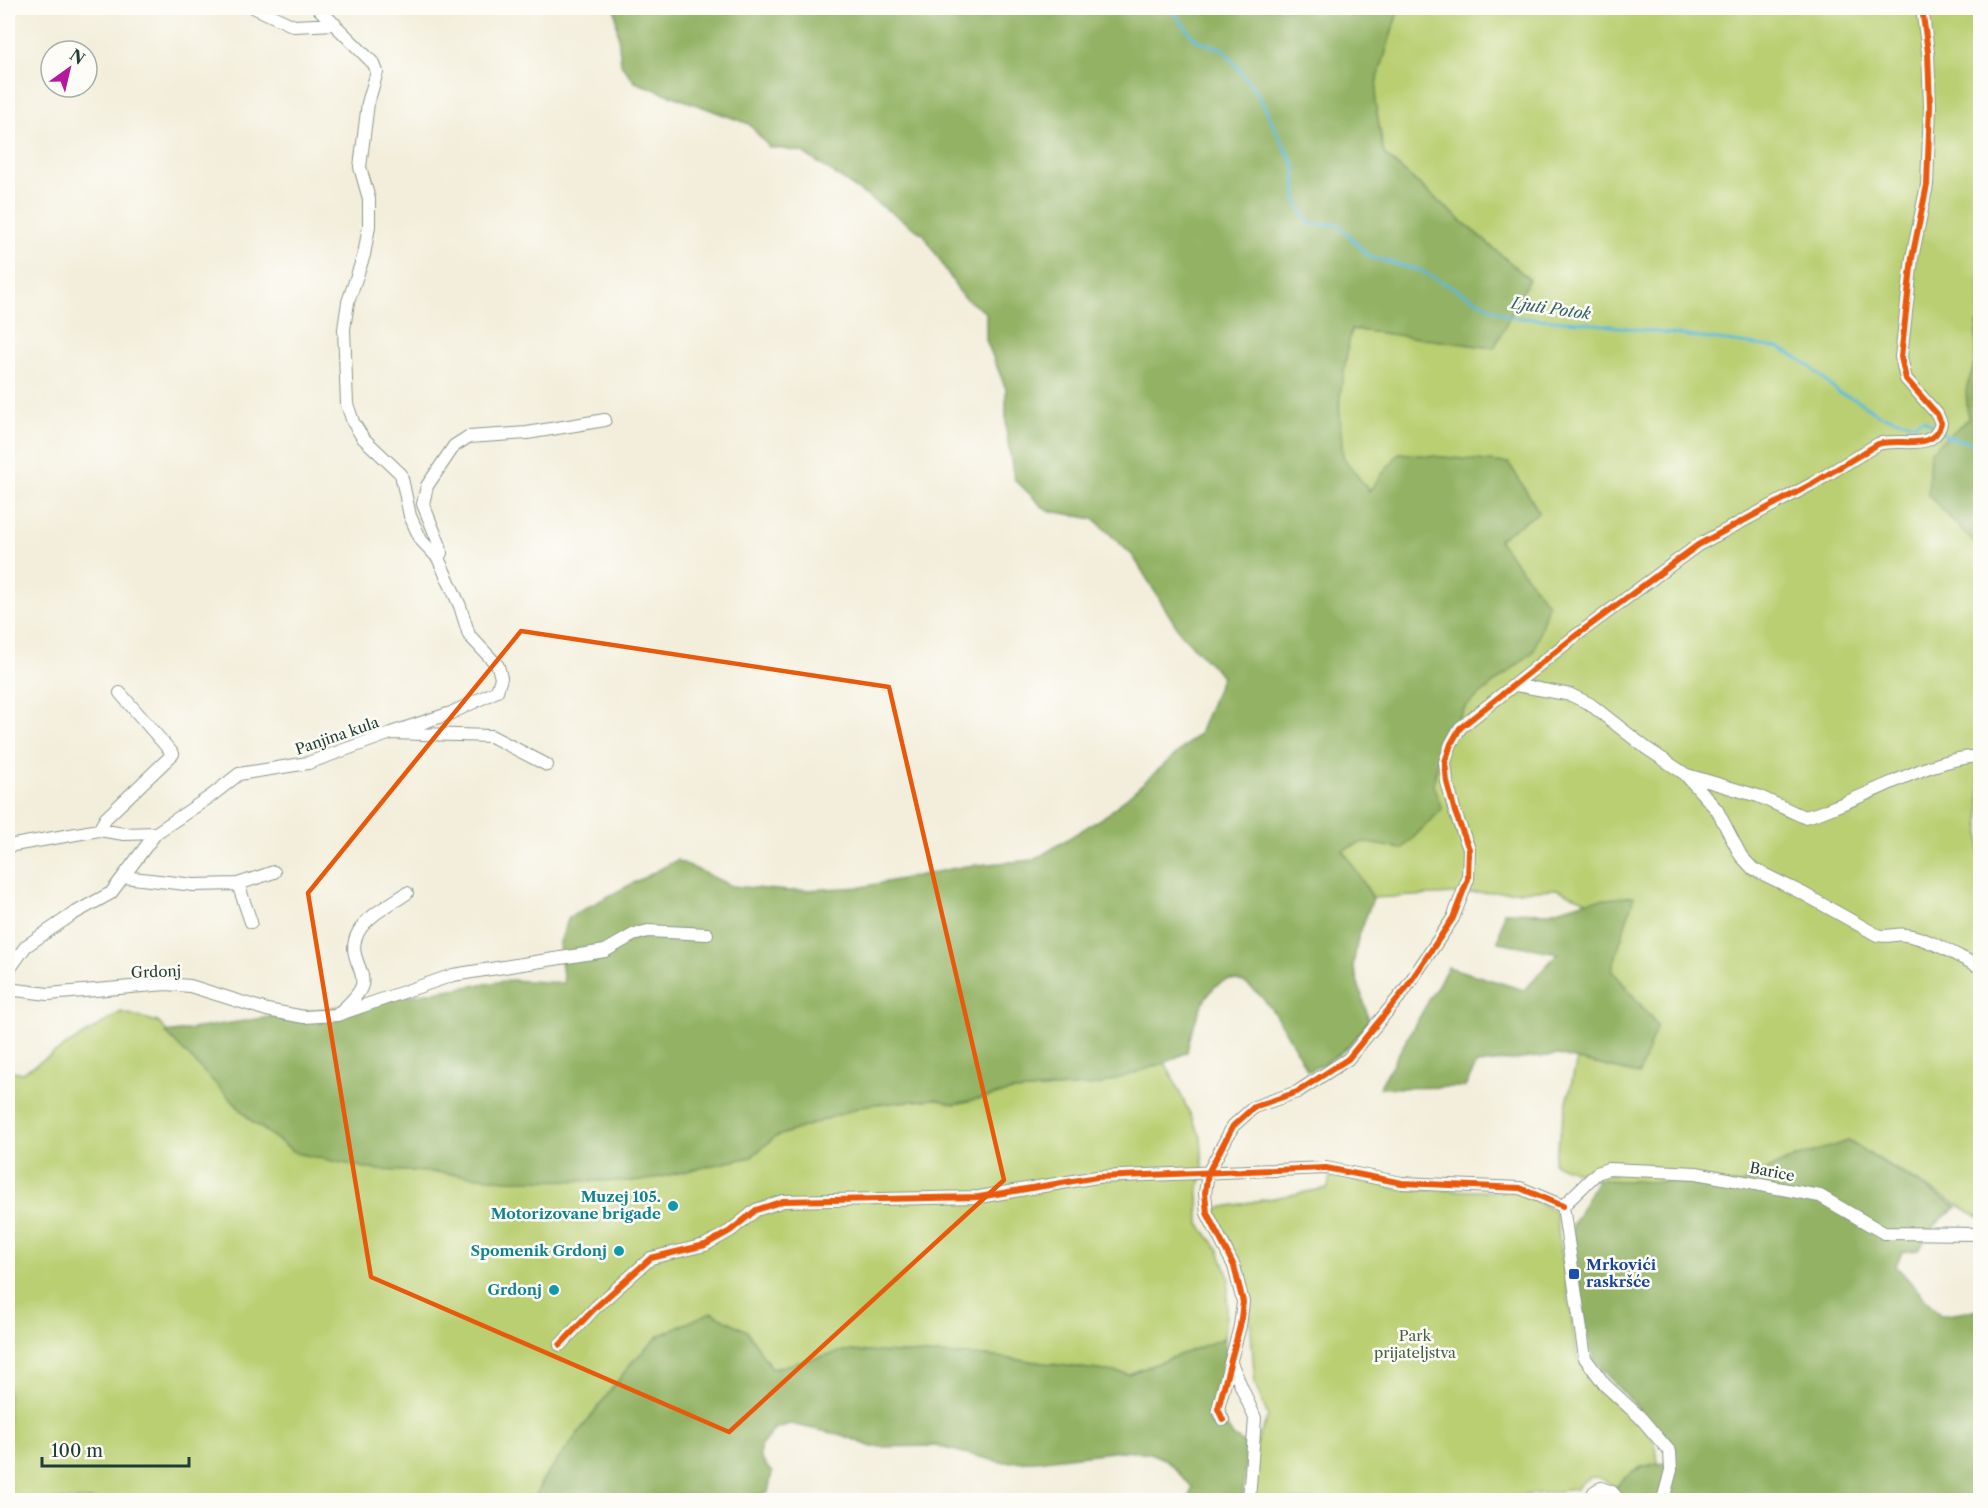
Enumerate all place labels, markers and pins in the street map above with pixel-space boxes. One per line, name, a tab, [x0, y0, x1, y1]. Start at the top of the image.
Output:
place label: Muzej 105. Motorizovane brigade	[491, 1187, 661, 1223]
marker: Muzej 105. Motorizovane brigade	[666, 1199, 680, 1213]
place label: Spomenik Grdonj	[470, 1241, 607, 1260]
marker: Spomenik Grdonj	[612, 1244, 626, 1258]
place label: Mrkovići raskršće	[1586, 1255, 1657, 1291]
marker: Mrkovići raskršće	[1567, 1267, 1581, 1281]
place label: Grdonj	[487, 1280, 542, 1299]
marker: Grdonj	[547, 1283, 561, 1297]

